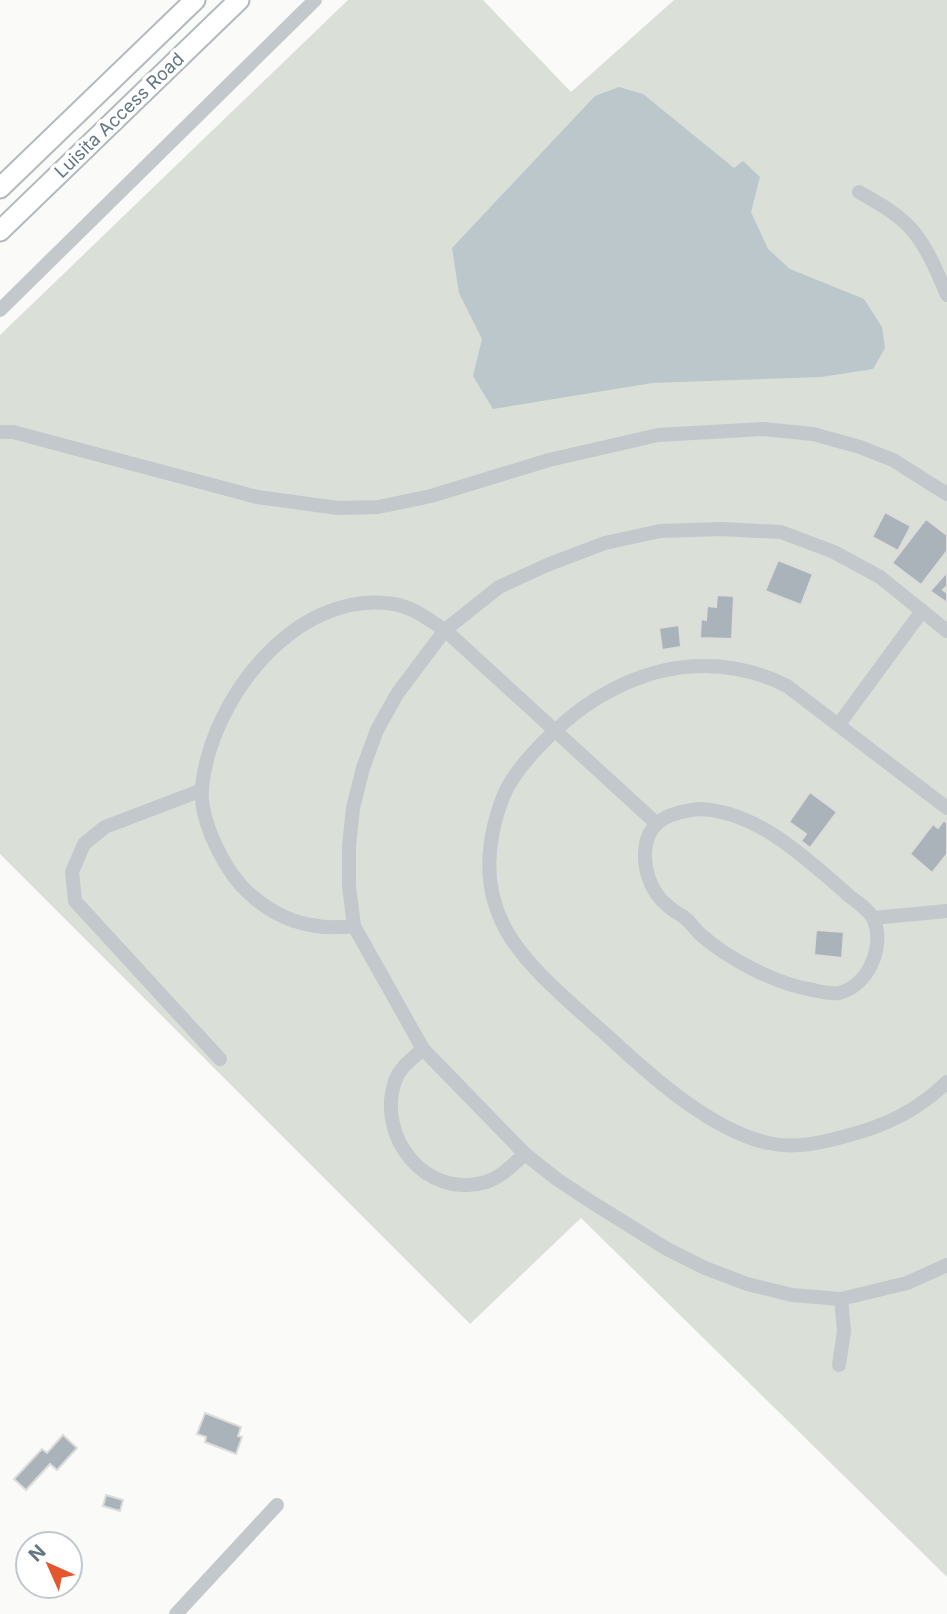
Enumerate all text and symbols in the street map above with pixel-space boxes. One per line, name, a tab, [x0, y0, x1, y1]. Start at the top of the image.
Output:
street label: Luisita Access Road	[50, 48, 188, 182]
north arrow	[14, 1530, 84, 1600]
text: N	[24, 1540, 51, 1567]

